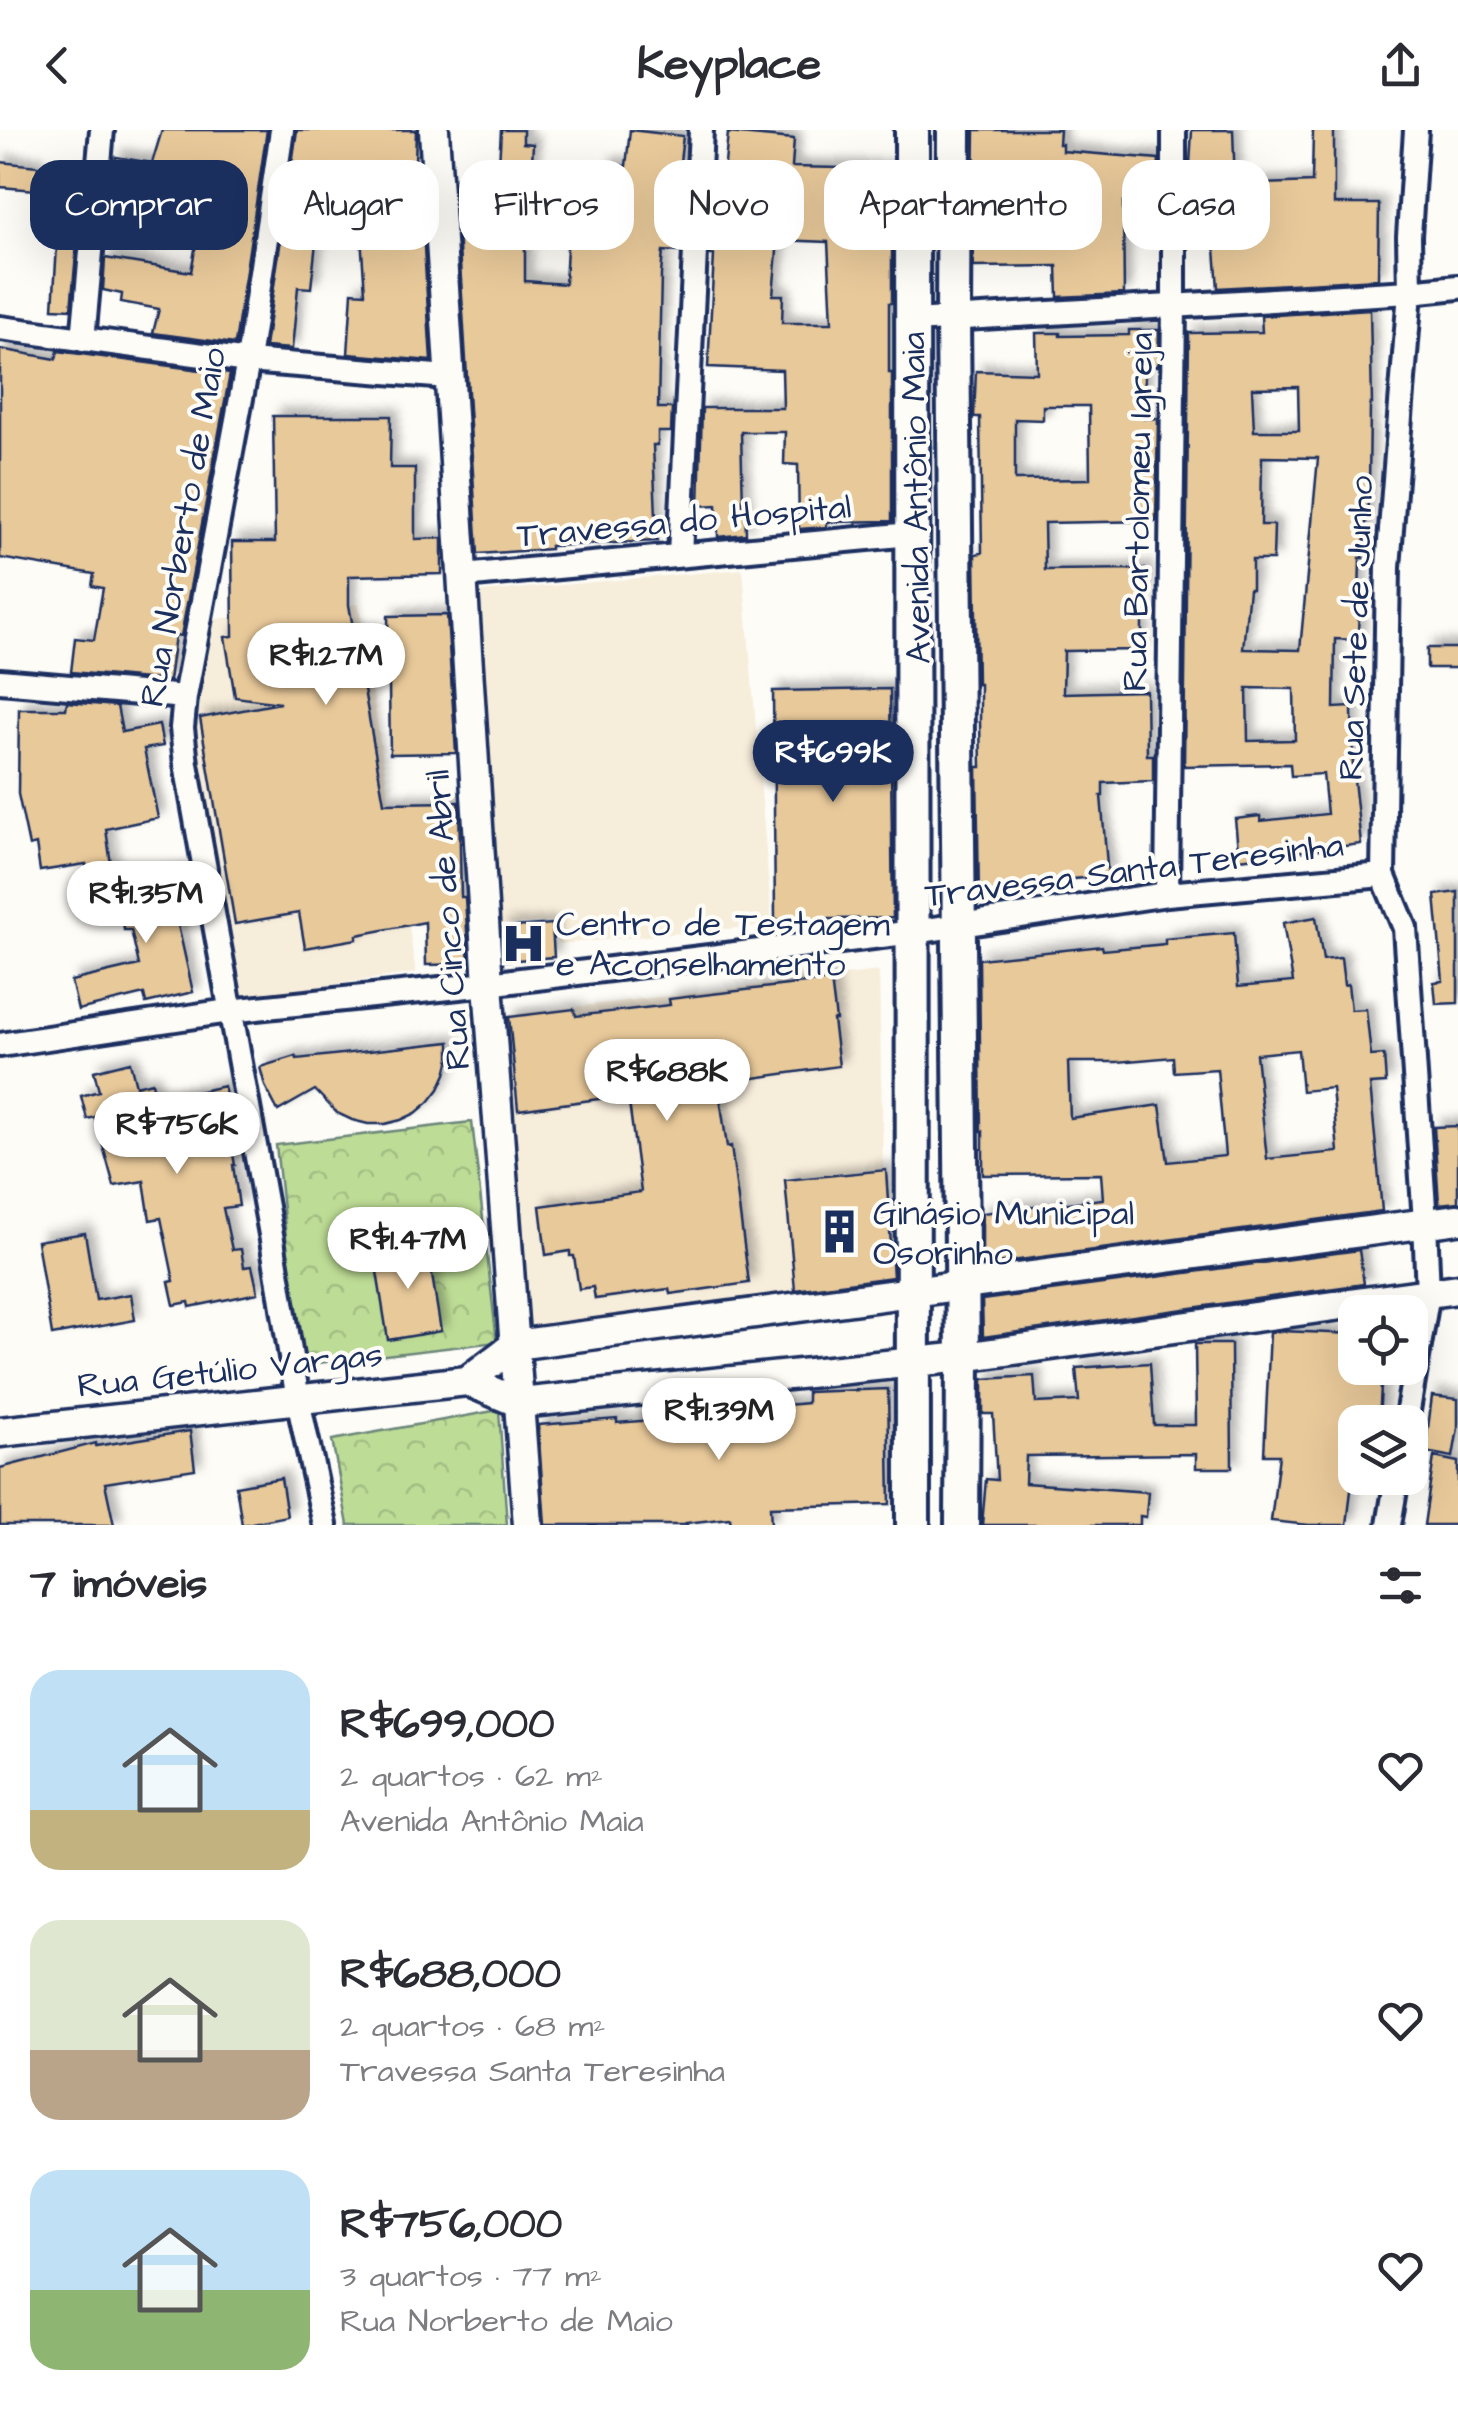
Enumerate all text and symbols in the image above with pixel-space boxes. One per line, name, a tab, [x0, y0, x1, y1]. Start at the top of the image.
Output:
text: Keyplace	[637, 34, 821, 96]
icon: back	[30, 38, 85, 93]
icon: share	[1373, 38, 1428, 93]
chip: Comprar	[30, 160, 248, 250]
chip: Alugar	[268, 160, 439, 250]
chip: Filtros	[459, 160, 634, 250]
chip: Novo	[654, 160, 804, 250]
chip: Apartamento	[824, 160, 1102, 250]
chip: Casa	[1122, 160, 1270, 250]
street label: Avenida Antônio Maia	[889, 331, 944, 664]
street label: Rua Bartolomeu Igreja	[1111, 332, 1168, 692]
street label: Rua Norberto de Maio	[128, 344, 239, 711]
street label: Rua Sete de Junho	[1327, 475, 1386, 781]
street label: Travessa do Hospital	[515, 482, 853, 561]
pin: R$1.27M	[234, 623, 418, 708]
text: R$1.27M	[269, 633, 383, 678]
pin: R$699K	[752, 720, 914, 805]
text: R$699K	[775, 730, 891, 775]
street label: Rua Cinco de Abril	[414, 768, 483, 1072]
street label: Travessa Santa Teresinha	[922, 820, 1346, 920]
pin: R$1.35M	[54, 861, 238, 946]
text: R$1.35M	[89, 871, 203, 916]
place label: Centro de Testagem e Aconselhamento	[556, 900, 890, 989]
hospital icon: Centro de Testagem e Aconselhamento	[499, 919, 547, 967]
pin: R$688K	[586, 1039, 748, 1124]
text: R$688K	[606, 1049, 728, 1094]
pin: R$756K	[96, 1092, 258, 1177]
text: R$756K	[116, 1102, 238, 1147]
place label: Ginásio Municipal Osorinho	[873, 1189, 1134, 1278]
pin: R$1.47M	[316, 1207, 500, 1292]
building icon: Ginásio Municipal Osorinho	[816, 1208, 864, 1256]
text: R$1.47M	[349, 1217, 467, 1262]
map controls	[1338, 1295, 1428, 1495]
button: locate	[1338, 1295, 1428, 1385]
street label: Rua Getúlio Vargas	[75, 1330, 385, 1413]
pin: R$1.39M	[627, 1378, 811, 1463]
text: R$1.39M	[664, 1388, 774, 1433]
button: layers	[1338, 1405, 1428, 1495]
text: 7 imóveis	[30, 1556, 207, 1614]
icon: filters	[1373, 1558, 1428, 1613]
text: R$699,000	[340, 1696, 554, 1754]
icon: home	[110, 1710, 230, 1830]
icon: heart	[1373, 1743, 1428, 1798]
text: 2 quartos · 62 m²	[340, 1754, 603, 1799]
text: Avenida Antônio Maia	[340, 1799, 644, 1844]
text: R$688,000	[340, 1946, 561, 2004]
icon: home	[110, 1960, 230, 2080]
icon: heart	[1373, 1993, 1428, 2048]
text: 2 quartos · 68 m²	[340, 2004, 605, 2049]
text: Travessa Santa Teresinha	[340, 2049, 725, 2094]
text: R$756,000	[340, 2196, 562, 2254]
icon: home	[110, 2210, 230, 2330]
icon: heart	[1373, 2243, 1428, 2298]
text: 3 quartos · 77 m²	[340, 2254, 602, 2299]
text: Rua Norberto de Maio	[340, 2299, 673, 2344]

